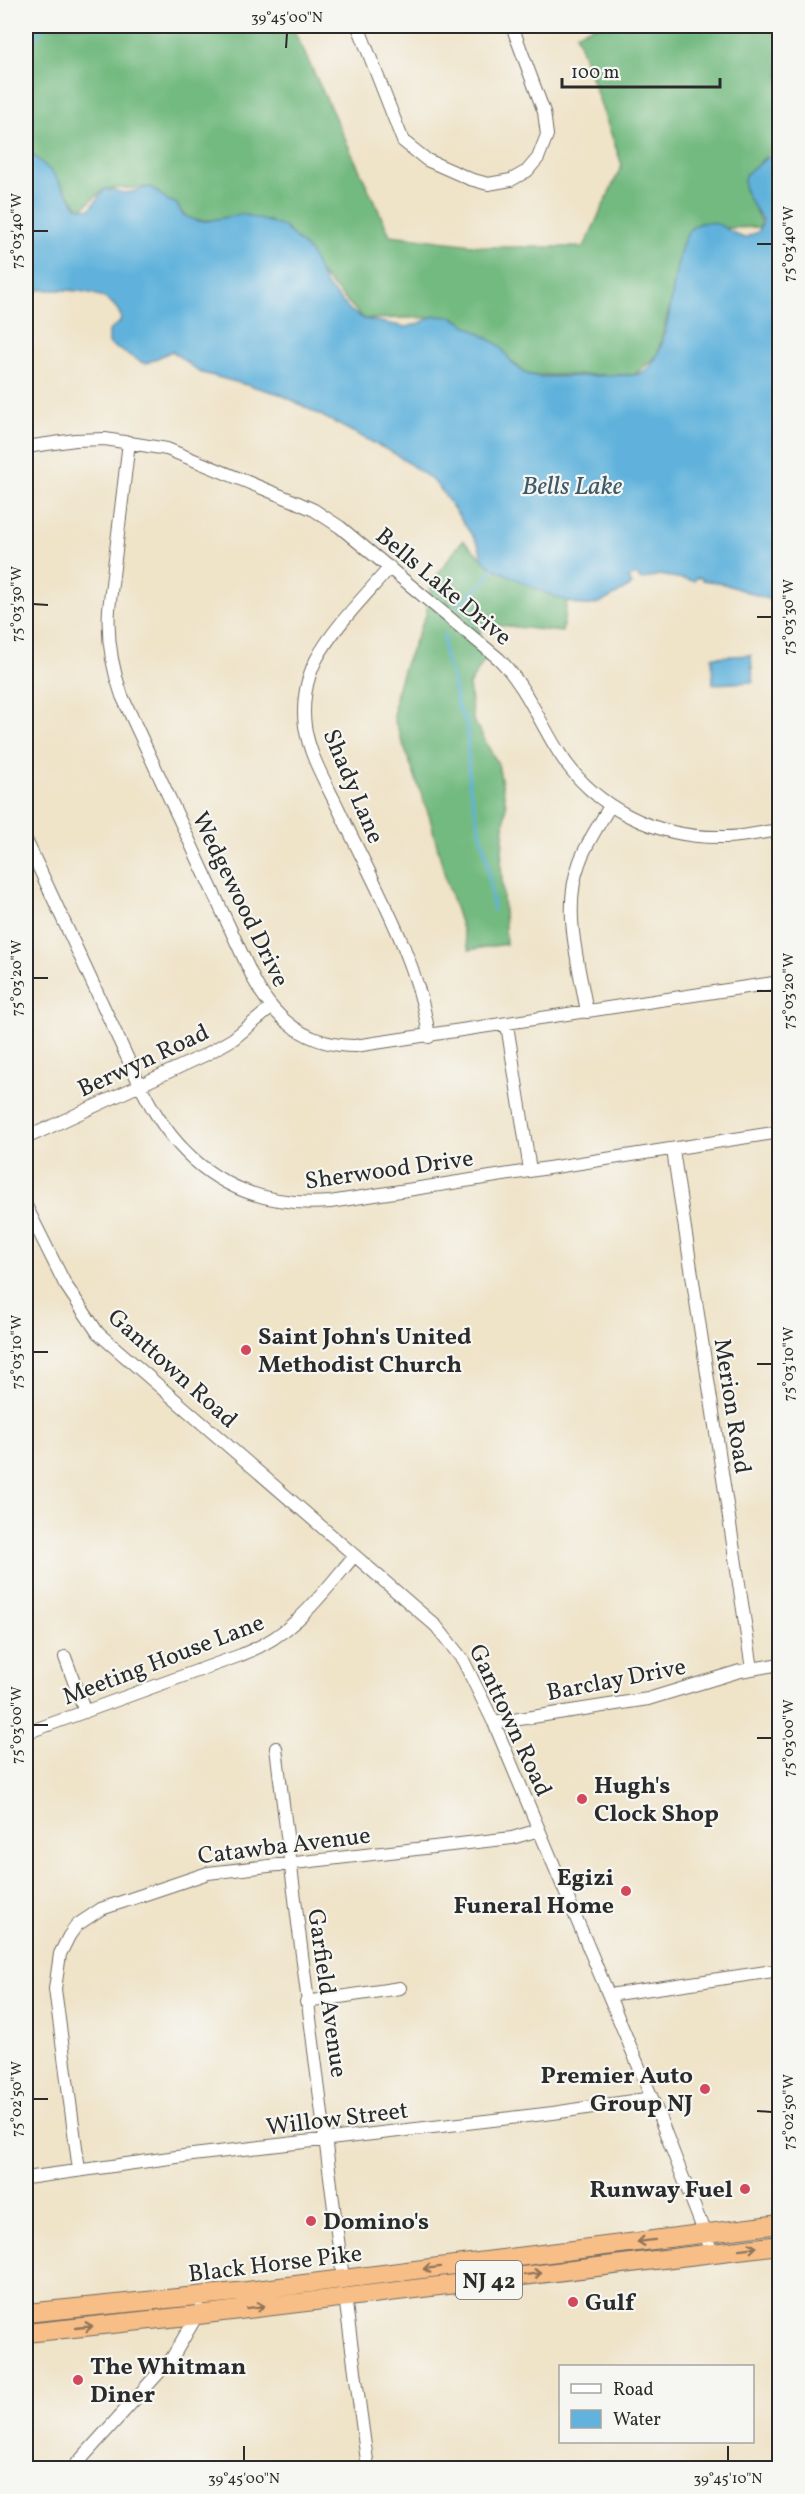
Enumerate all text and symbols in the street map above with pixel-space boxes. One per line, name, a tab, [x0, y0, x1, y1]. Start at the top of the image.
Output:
text: 39°45'00"N	[251, 8, 323, 29]
scale bar	[562, 51, 720, 89]
text: 100 m	[571, 61, 620, 86]
text: 75°03'40"W	[7, 193, 28, 269]
text: 75°03'40"W	[779, 206, 800, 282]
water label: Bells Lake	[522, 469, 623, 505]
street label: Bells Lake Drive	[367, 520, 518, 655]
text: 75°03'30"W	[7, 566, 28, 642]
text: 75°03'30"W	[779, 579, 800, 655]
street label: Shady Lane	[313, 724, 391, 849]
street label: Wedgewood Drive	[182, 806, 296, 993]
text: 75°03'20"W	[7, 940, 28, 1016]
text: 75°03'20"W	[779, 953, 800, 1029]
street label: Berwyn Road	[73, 1017, 215, 1107]
street label: Sherwood Drive	[303, 1142, 476, 1200]
street label: Ganttown Road	[99, 1302, 244, 1437]
text: 75°03'10"W	[7, 1315, 28, 1389]
place label: Saint John's United Methodist Church	[258, 1321, 472, 1383]
text: 75°03'10"W	[779, 1327, 800, 1401]
street label: Merion Road	[704, 1336, 759, 1476]
marker: Saint John's United Methodist Church	[239, 1343, 253, 1357]
street label: Meeting House Lane	[58, 1607, 270, 1715]
street label: Ganttown Road	[459, 1639, 559, 1803]
street label: Barclay Drive	[544, 1651, 689, 1711]
text: 75°03'00"W	[7, 1686, 28, 1764]
text: 75°03'00"W	[779, 1699, 800, 1777]
place label: Hugh's Clock Shop	[594, 1770, 719, 1832]
marker: Hugh's Clock Shop	[575, 1792, 589, 1806]
street label: Catawba Avenue	[196, 1820, 373, 1874]
place label: Egizi Funeral Home	[454, 1862, 614, 1924]
marker: Egizi Funeral Home	[619, 1884, 633, 1898]
street label: Garfield Avenue	[297, 1907, 355, 2080]
place label: Premier Auto Group NJ	[541, 2060, 693, 2122]
text: 75°02'50"W	[7, 2061, 28, 2137]
text: 75°02'50"W	[779, 2074, 800, 2150]
marker: Premier Auto Group NJ	[698, 2082, 712, 2096]
street label: Willow Street	[264, 2094, 410, 2146]
place label: Runway Fuel	[590, 2174, 733, 2208]
marker: Runway Fuel	[738, 2182, 752, 2196]
place label: Domino's	[323, 2206, 429, 2240]
marker: Domino's	[304, 2214, 318, 2228]
one-way arrow	[637, 2236, 657, 2247]
street label: Black Horse Pike	[186, 2237, 364, 2293]
one-way arrow	[737, 2242, 757, 2253]
road number: NJ 42	[456, 2261, 522, 2299]
one-way arrow	[423, 2262, 443, 2273]
one-way arrow	[523, 2268, 543, 2279]
place label: Gulf	[585, 2287, 637, 2321]
marker: Gulf	[566, 2295, 580, 2309]
one-way arrow	[246, 2302, 266, 2313]
one-way arrow	[73, 2321, 93, 2332]
place label: The Whitman Diner	[90, 2351, 247, 2413]
legend	[559, 2365, 754, 2443]
marker: The Whitman Diner	[71, 2373, 85, 2387]
text: Road	[613, 2378, 654, 2403]
text: Water	[613, 2408, 661, 2433]
text: 39°45'00"N	[208, 2469, 280, 2490]
text: 39°45'10"N	[694, 2469, 762, 2490]

